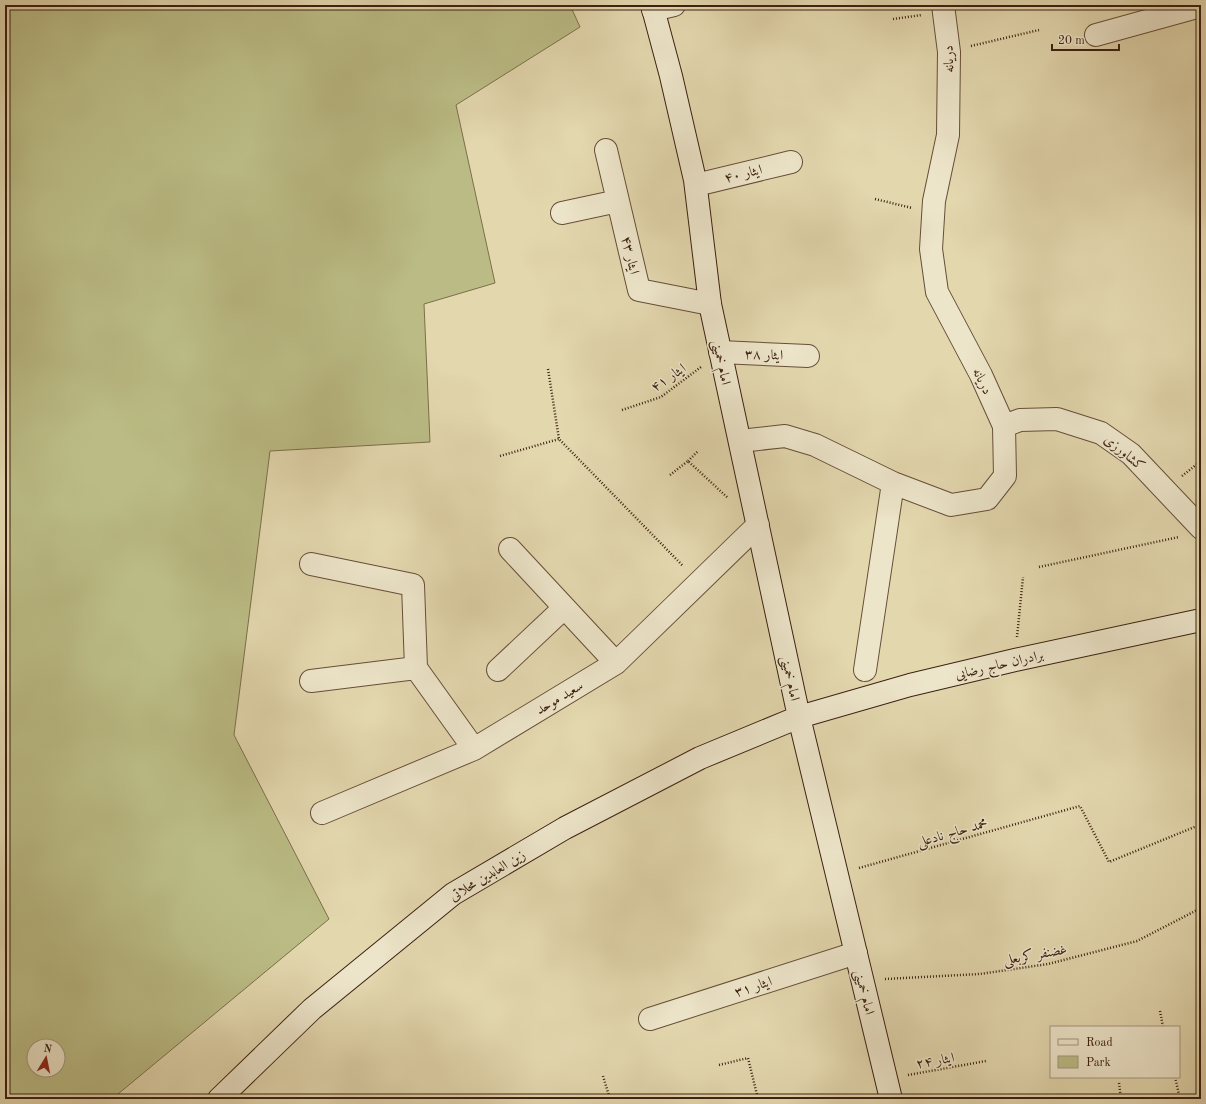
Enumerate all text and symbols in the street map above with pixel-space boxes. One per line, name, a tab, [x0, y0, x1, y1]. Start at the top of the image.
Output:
scale bar	[1052, 26, 1119, 52]
text: 20 m	[1058, 35, 1085, 47]
street label: دریانه	[942, 45, 957, 73]
street label: ایثار ۴۰	[723, 163, 764, 186]
street label: ایثار ۴۳	[618, 235, 641, 276]
street label: امام خمینی	[705, 338, 733, 387]
street label: ایثار ۳۸	[744, 347, 784, 364]
street label: ایثار ۴۱	[649, 361, 689, 395]
street label: دریانه	[969, 366, 994, 397]
street label: کشاورزی	[1101, 432, 1147, 474]
street label: برادران حاج رضایی	[954, 648, 1046, 687]
street label: امام خمینی	[774, 654, 802, 703]
street label: سعید موحد	[533, 678, 586, 718]
street label: محمد حاج نادعلی	[915, 816, 990, 854]
street label: زین العابدین محلاتی	[447, 848, 528, 905]
street label: غضنفر کربعلی	[1002, 942, 1068, 969]
street label: امام خمینی	[847, 968, 876, 1017]
street label: ایثار ۳۱	[733, 974, 774, 1001]
legend	[1050, 1026, 1180, 1078]
text: Road	[1086, 1037, 1113, 1049]
north arrow	[26, 1038, 66, 1078]
text: N	[42, 1043, 53, 1056]
street label: ایثار ۲۴	[915, 1051, 956, 1072]
text: Park	[1086, 1057, 1111, 1069]

